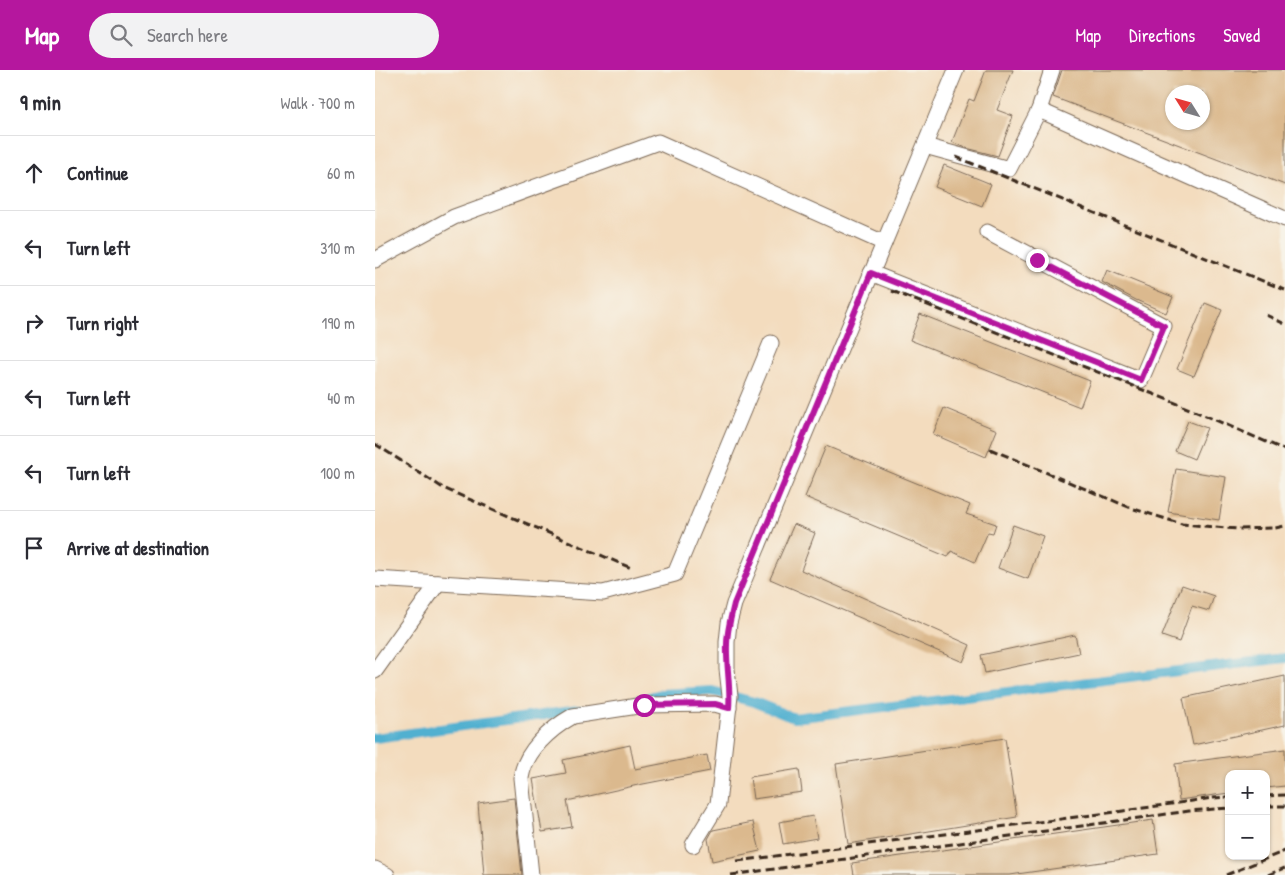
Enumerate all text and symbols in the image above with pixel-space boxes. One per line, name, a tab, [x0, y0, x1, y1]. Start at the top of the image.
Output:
search box	[89, 13, 439, 58]
text: Map	[25, 19, 59, 51]
icon: search	[107, 21, 135, 49]
text: Search here	[147, 22, 228, 48]
text: Map	[1076, 23, 1101, 48]
text: Directions	[1129, 23, 1195, 48]
text: Saved	[1223, 23, 1260, 48]
north arrow	[1165, 85, 1210, 130]
text: 9 min	[20, 88, 61, 117]
text: Walk · 700 m	[281, 92, 355, 114]
icon: ahead	[20, 159, 48, 187]
text: Continue	[67, 160, 128, 186]
text: 60 m	[327, 162, 355, 184]
icon: left	[20, 234, 48, 262]
text: Turn left	[67, 235, 130, 261]
text: 310 m	[320, 237, 355, 259]
route end	[1026, 249, 1049, 272]
icon: right	[20, 309, 48, 337]
text: Turn right	[67, 310, 138, 336]
text: 190 m	[322, 312, 355, 334]
icon: left	[20, 384, 48, 412]
text: Turn left	[67, 385, 130, 411]
text: 40 m	[327, 387, 355, 409]
icon: left	[20, 459, 48, 487]
text: Turn left	[67, 460, 130, 486]
text: 100 m	[320, 462, 355, 484]
icon: arrive	[20, 534, 48, 562]
text: Arrive at destination	[67, 535, 209, 561]
route start	[633, 694, 656, 717]
map controls	[1225, 770, 1270, 860]
button: +	[1225, 770, 1270, 815]
button: −	[1225, 815, 1270, 860]

